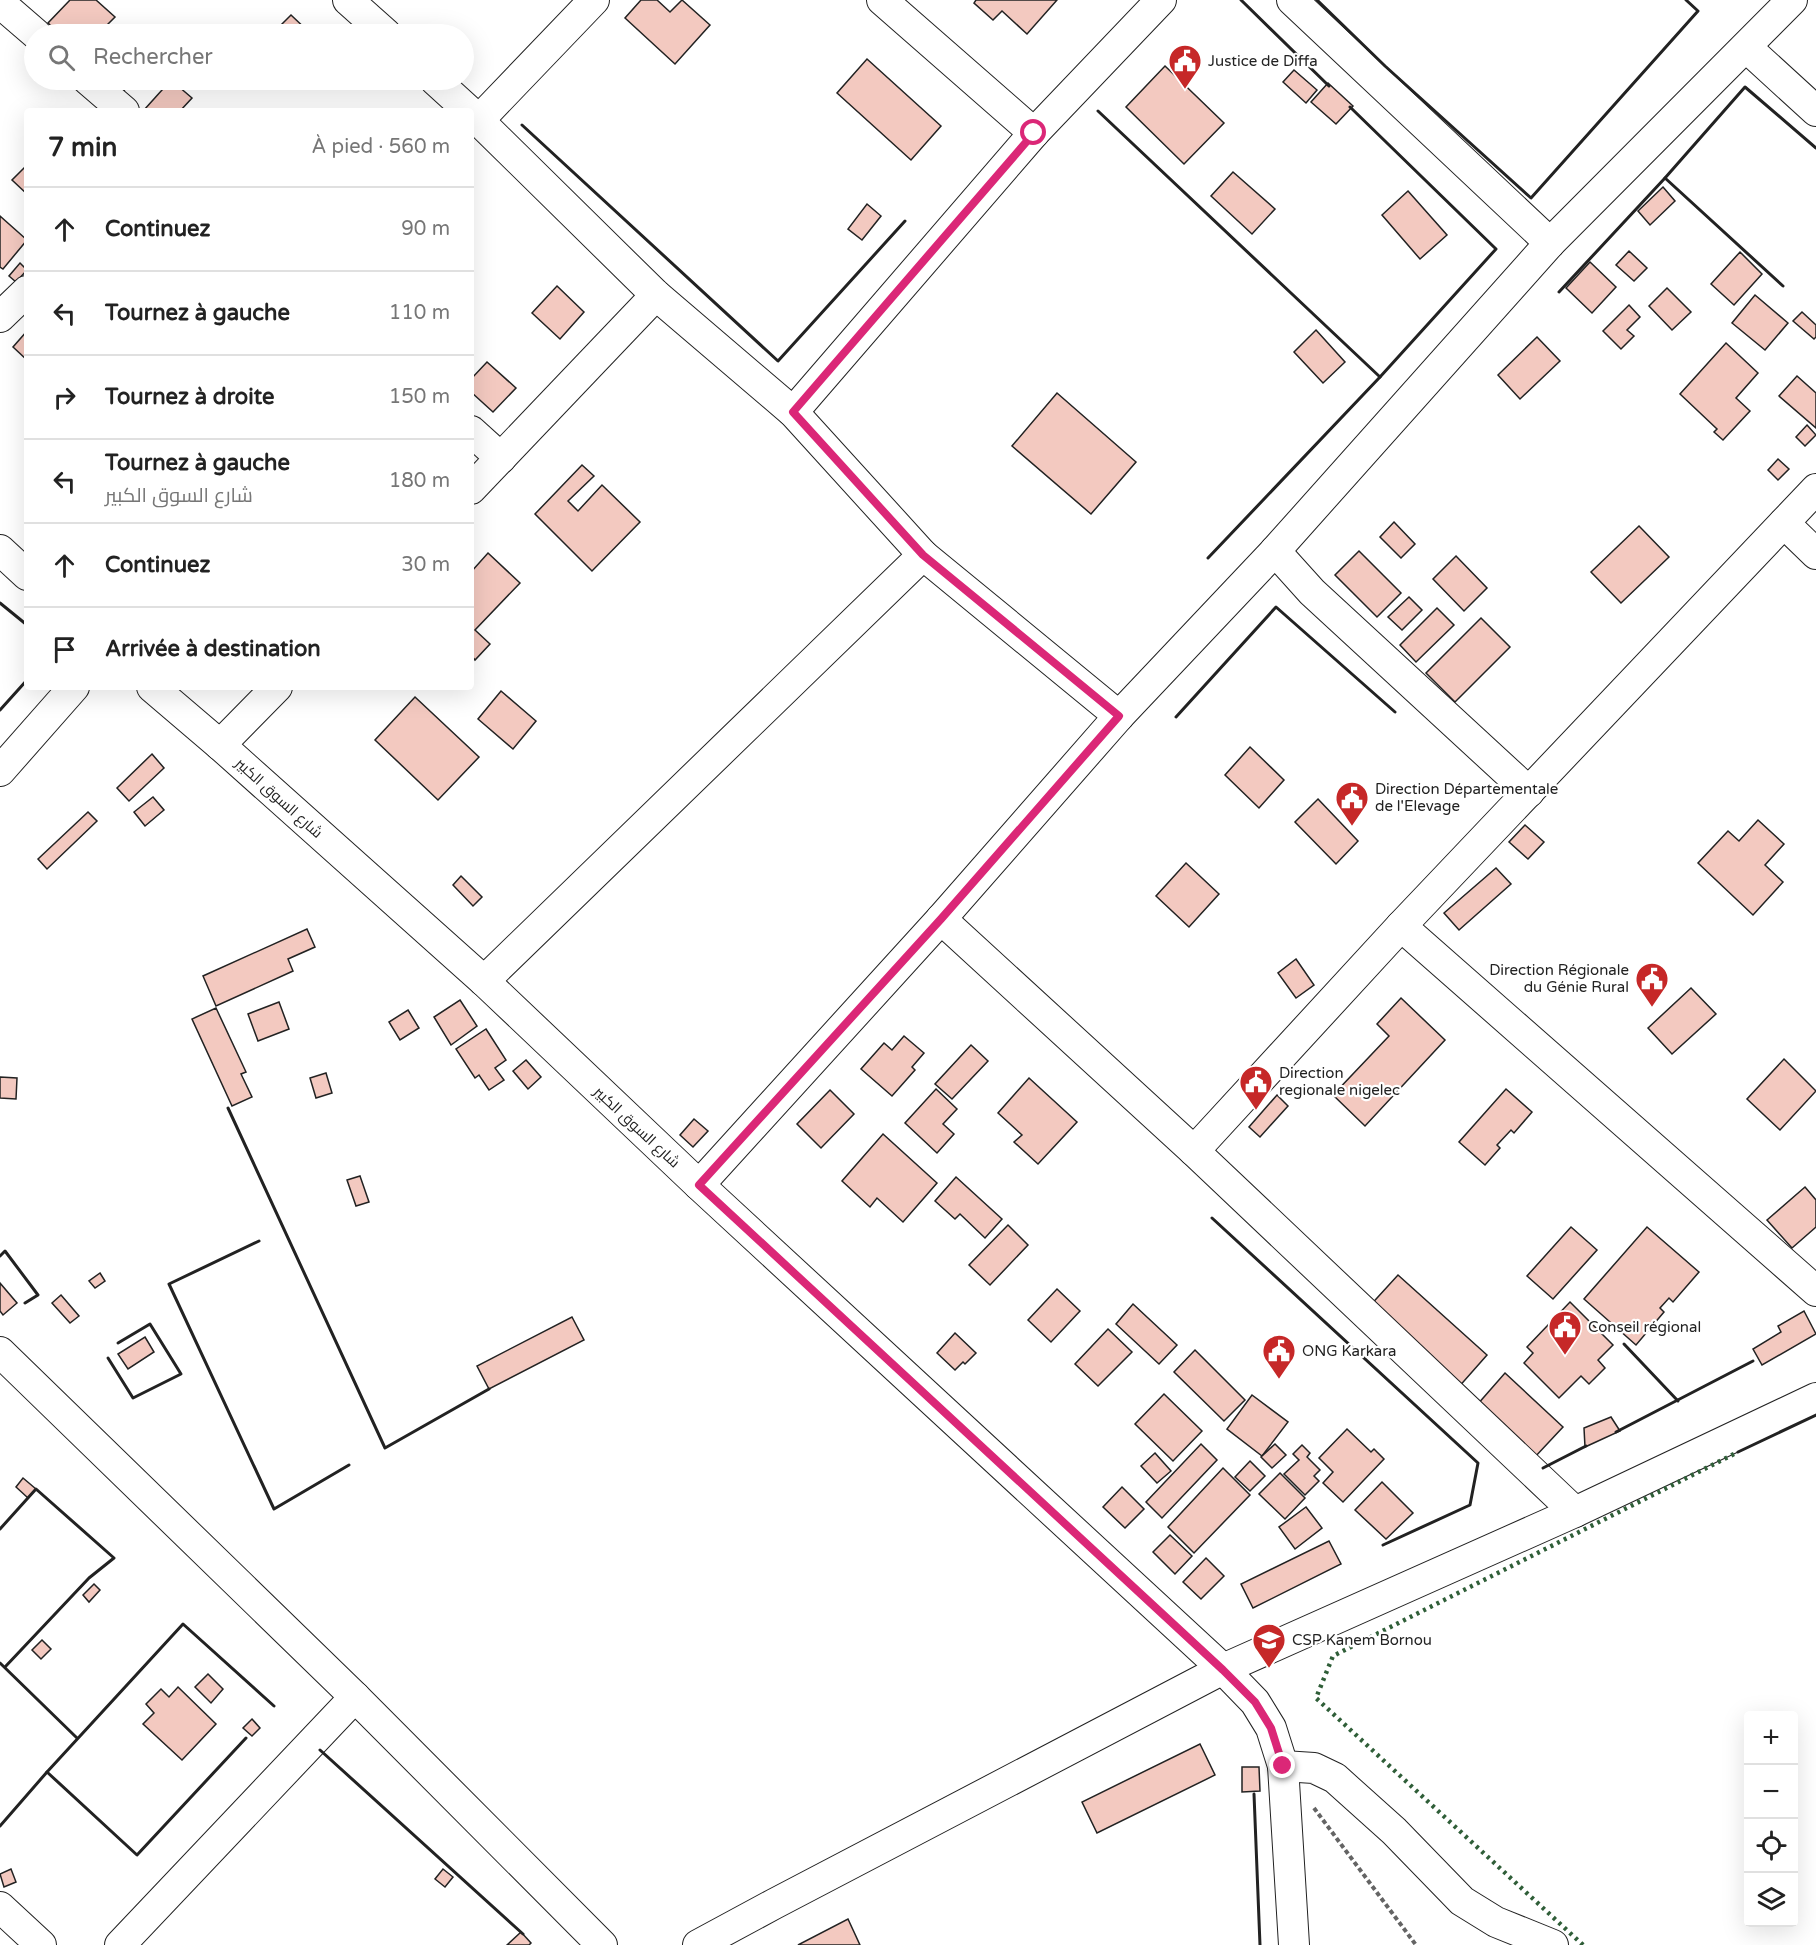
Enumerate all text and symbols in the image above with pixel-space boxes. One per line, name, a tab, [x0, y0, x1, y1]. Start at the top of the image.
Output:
search box	[24, 24, 474, 90]
icon: search	[45, 41, 78, 74]
public building icon: Justice de Diffa	[1167, 43, 1203, 90]
text: Rechercher	[93, 44, 213, 70]
place label: Justice de Diffa	[1208, 52, 1318, 70]
route start	[1020, 119, 1046, 145]
text: 7 min	[48, 132, 117, 163]
text: À pied · 560 m	[312, 135, 450, 159]
icon: ahead	[48, 213, 81, 246]
text: Continuez	[105, 216, 210, 242]
text: 90 m	[401, 217, 450, 241]
icon: left	[48, 297, 81, 330]
text: Tournez à gauche	[105, 300, 290, 326]
text: 110 m	[389, 301, 450, 325]
icon: right	[48, 381, 81, 414]
text: Tournez à droite	[105, 384, 274, 410]
text: 150 m	[389, 385, 450, 409]
text: Tournez à gauche	[105, 450, 290, 476]
icon: left	[48, 465, 81, 498]
text: 180 m	[389, 469, 450, 493]
text: شارع السوق الكبير	[105, 484, 253, 508]
icon: ahead	[48, 549, 81, 582]
text: Continuez	[105, 552, 210, 578]
text: 30 m	[401, 553, 450, 577]
icon: arrive	[48, 633, 81, 666]
text: Arrivée à destination	[105, 636, 321, 662]
street label: شارع السوق الكبير	[230, 754, 326, 843]
public building icon: Direction Départementale de l'Elevage	[1334, 780, 1370, 827]
place label: Direction Départementale de l'Elevage	[1375, 780, 1558, 815]
place label: Direction Régionale du Génie Rural	[1489, 961, 1629, 996]
public building icon: Direction Régionale du Génie Rural	[1634, 961, 1670, 1008]
public building icon: Direction regionale nigelec	[1238, 1064, 1274, 1111]
place label: Direction regionale nigelec	[1279, 1064, 1400, 1099]
street label: شارع السوق الكبير	[588, 1082, 684, 1173]
public building icon: Conseil régional	[1547, 1309, 1583, 1356]
place label: Conseil régional	[1588, 1318, 1701, 1336]
public building icon: ONG Karkara	[1261, 1333, 1297, 1380]
place label: ONG Karkara	[1302, 1342, 1396, 1360]
school or university icon: CSP Kanem Bornou	[1251, 1622, 1287, 1669]
place label: CSP Kanem Bornou	[1292, 1631, 1432, 1649]
map controls	[1744, 1711, 1798, 1927]
button: +	[1744, 1711, 1798, 1765]
route end	[1269, 1752, 1295, 1778]
button: −	[1744, 1765, 1798, 1819]
button: locate	[1744, 1819, 1798, 1873]
button: layers	[1744, 1873, 1798, 1927]

